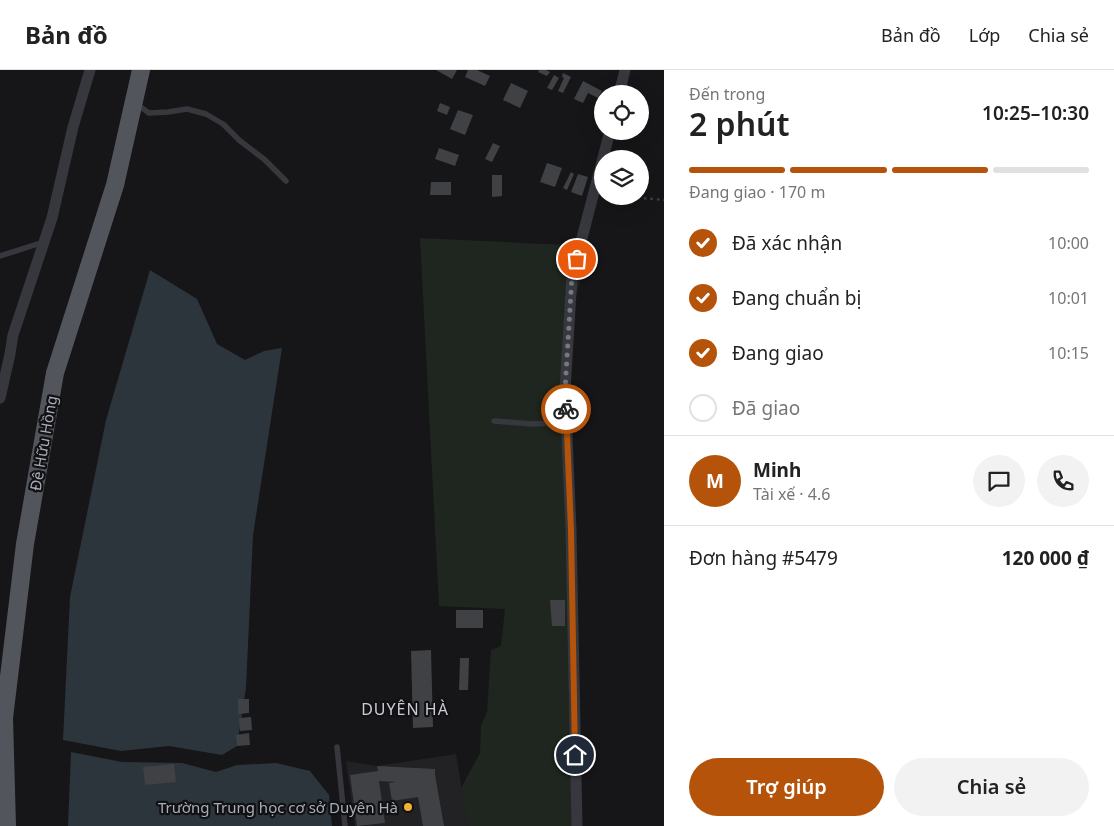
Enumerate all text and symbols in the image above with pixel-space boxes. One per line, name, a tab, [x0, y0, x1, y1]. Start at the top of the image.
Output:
text: Bản đồ	[25, 18, 108, 51]
text: Bản đồ	[881, 23, 941, 47]
text: Lớp	[969, 23, 1000, 47]
text: Chia sẻ	[1028, 23, 1089, 47]
text: Đến trong	[689, 83, 765, 105]
map controls	[594, 85, 649, 205]
button: locate	[594, 85, 649, 140]
text: 10:25–10:30	[982, 100, 1089, 126]
text: 2 phút	[689, 102, 789, 145]
button: layers	[594, 150, 649, 205]
text: Đang giao · 170 m	[689, 181, 825, 203]
icon: check	[689, 229, 717, 257]
text: Đã xác nhận	[732, 230, 842, 256]
text: 10:00	[1048, 232, 1089, 254]
pin	[556, 238, 598, 280]
icon: bag	[563, 245, 591, 273]
icon: check	[689, 284, 717, 312]
text: Đang chuẩn bị	[732, 285, 861, 311]
text: 10:01	[1048, 287, 1089, 309]
icon: check	[689, 339, 717, 367]
text: Đang giao	[732, 340, 824, 366]
text: 10:15	[1048, 342, 1089, 364]
courier	[541, 384, 591, 434]
street label: Đê Hữu Hồng	[25, 394, 61, 492]
icon: bike	[552, 395, 580, 423]
text: Đã giao	[732, 395, 800, 421]
button: chat	[973, 455, 1025, 507]
button: phone	[1037, 455, 1089, 507]
text: Minh	[753, 457, 801, 483]
text: M	[706, 468, 724, 494]
text: Tài xế · 4.6	[753, 483, 830, 505]
text: Đơn hàng #5479	[689, 545, 838, 571]
text: 120 000 ₫	[1002, 545, 1089, 571]
district label: DUYÊN HÀ	[361, 698, 449, 720]
pin	[554, 734, 596, 776]
icon: home	[561, 741, 589, 769]
button: Trợ giúp	[689, 758, 884, 816]
button: Chia sẻ	[894, 758, 1089, 816]
place label: Trường Trung học cơ sở Duyên Hà	[158, 797, 398, 817]
marker: Trường Trung học cơ sở Duyên Hà	[402, 801, 414, 813]

